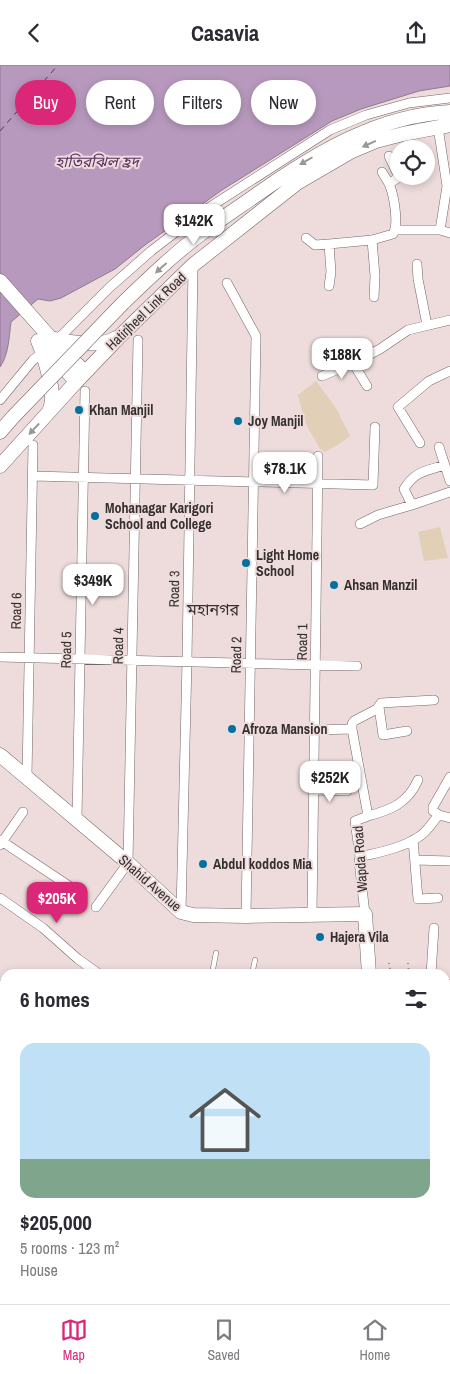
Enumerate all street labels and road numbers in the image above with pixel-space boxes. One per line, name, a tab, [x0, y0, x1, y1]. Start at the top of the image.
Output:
street label: Hatirjheel Link Road	[102, 268, 190, 354]
street label: Road 3	[165, 570, 183, 608]
street label: Road 6	[7, 592, 25, 630]
street label: Road 1	[293, 623, 311, 661]
street label: Road 4	[109, 627, 127, 665]
street label: Road 5	[57, 631, 75, 669]
street label: Road 2	[227, 636, 245, 674]
street label: Wapda Road	[349, 825, 371, 893]
street label: Shahid Avenue	[115, 851, 185, 915]

